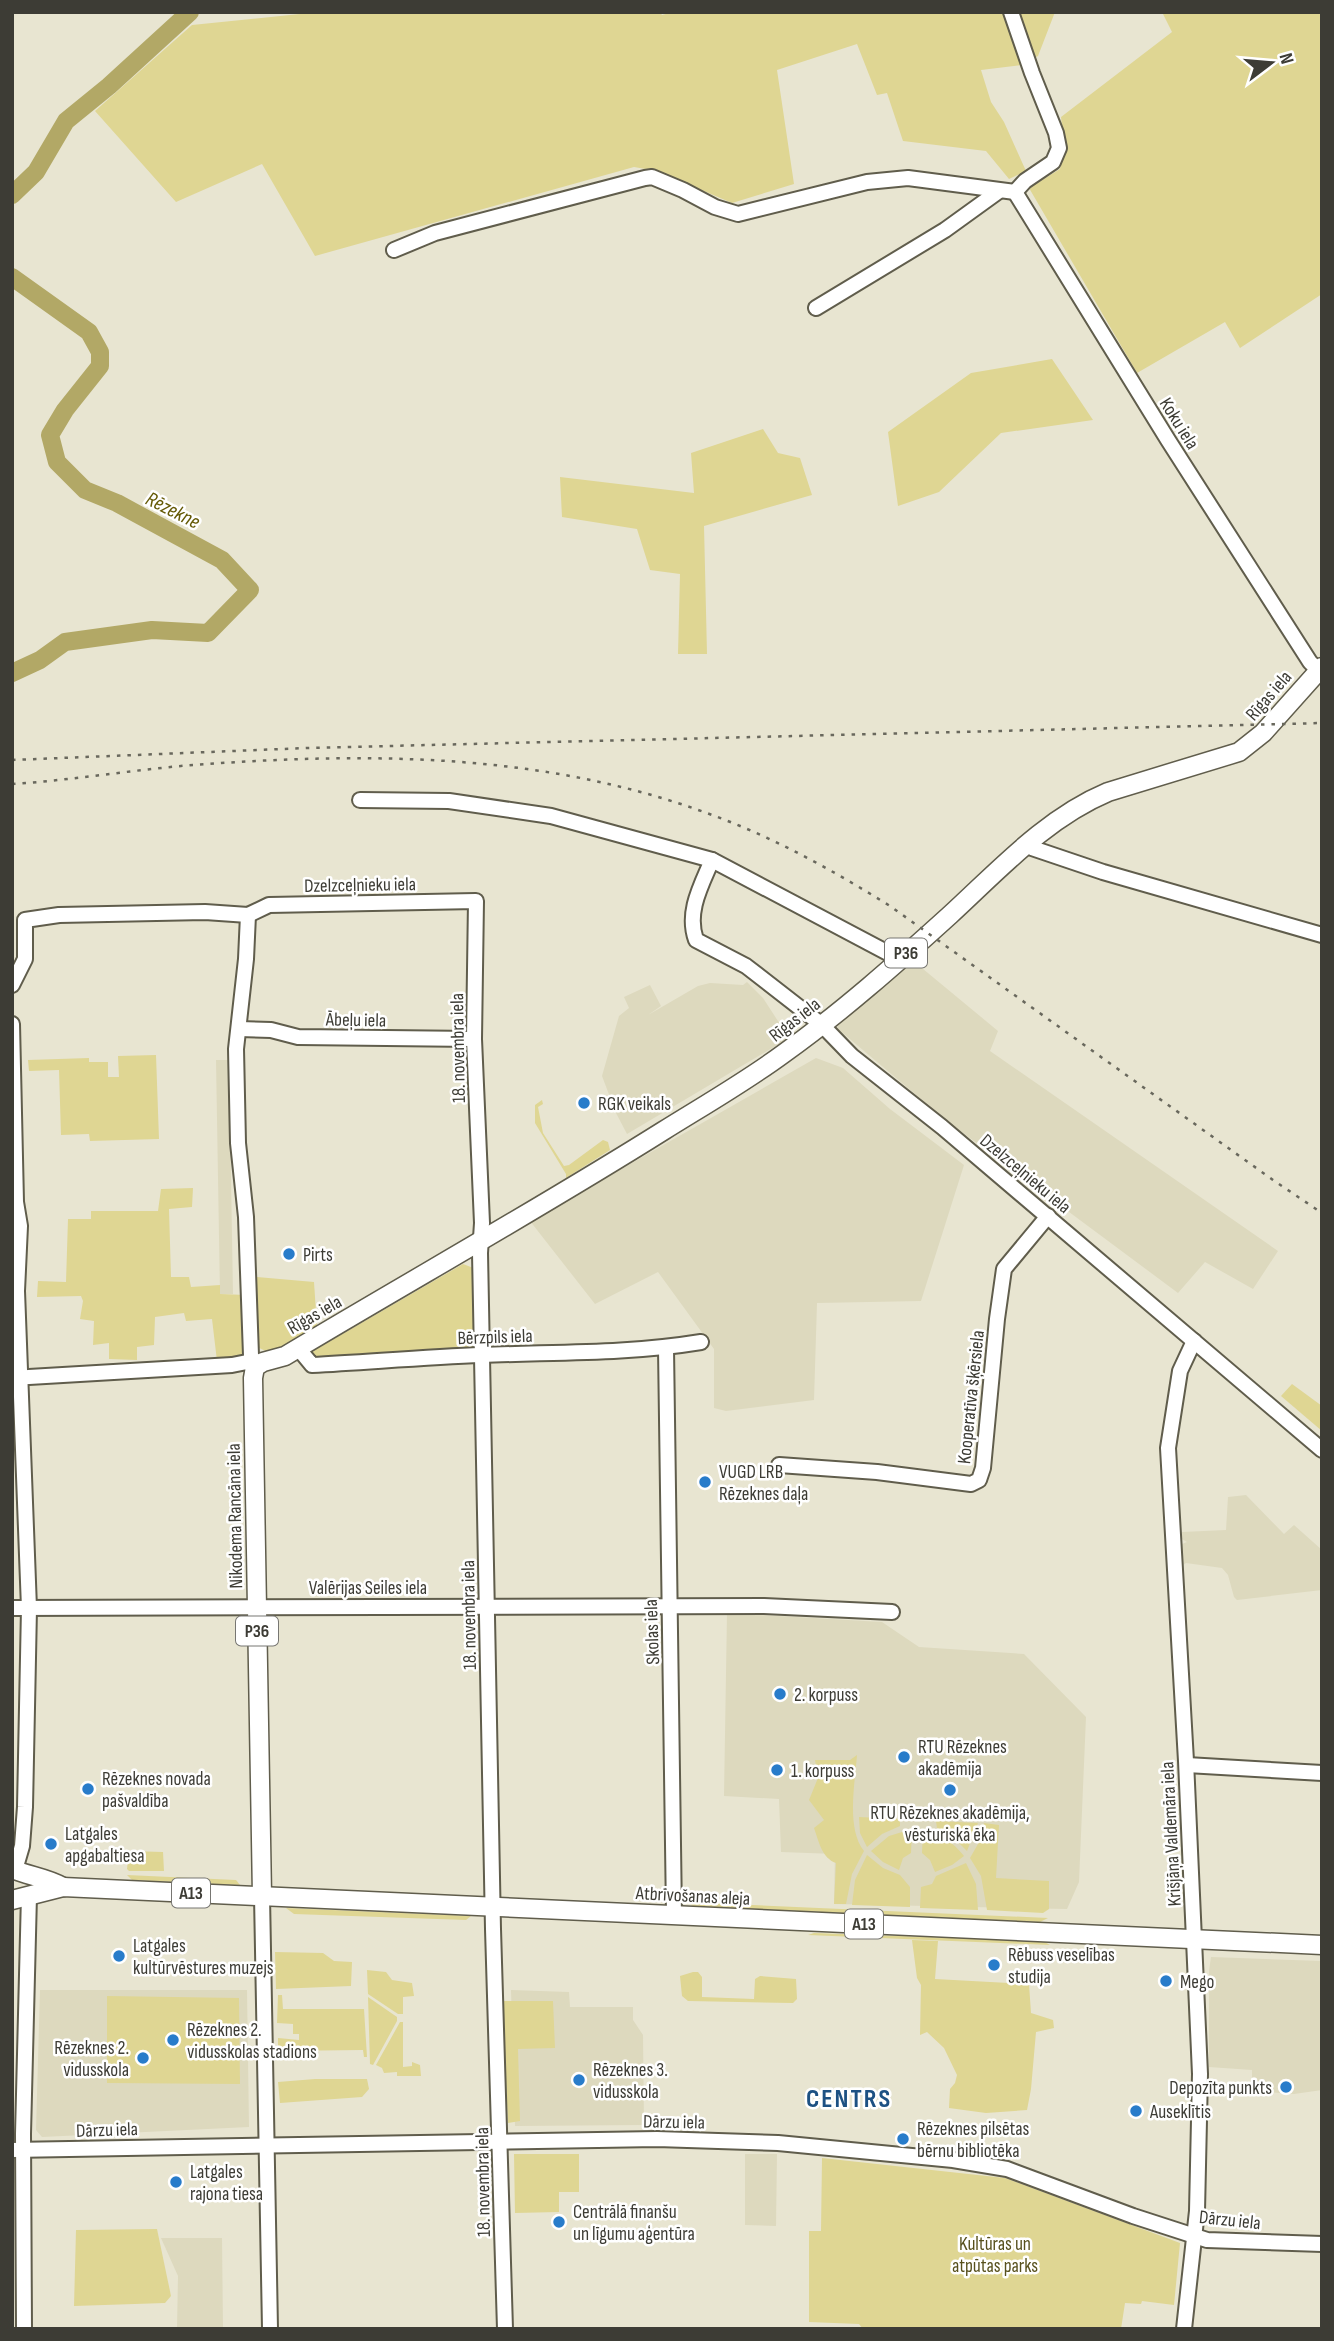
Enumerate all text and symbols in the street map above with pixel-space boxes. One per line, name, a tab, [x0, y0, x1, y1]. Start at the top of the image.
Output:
north arrow	[1236, 28, 1306, 98]
text: N	[1273, 51, 1298, 67]
street label: Koku iela	[1154, 394, 1203, 454]
water label: Rēzekne	[141, 486, 204, 535]
street label: Rīgas iela	[1241, 666, 1297, 726]
street label: Dzelzceļnieku iela	[304, 873, 416, 898]
road number: P36	[885, 938, 927, 968]
street label: 18. novembra iela	[446, 993, 471, 1103]
street label: Rīgas iela	[765, 993, 825, 1047]
street label: Ābeļu iela	[325, 1008, 386, 1033]
place label: RGK veikals	[598, 1093, 671, 1116]
marker: RGK veikals	[576, 1095, 592, 1111]
street label: Dzelzceļnieku iela	[975, 1129, 1075, 1219]
place label: Pirts	[303, 1244, 333, 1267]
marker: Pirts	[281, 1246, 297, 1262]
street label: Rīgas iela	[284, 1291, 346, 1340]
street label: Bērzpils iela	[457, 1325, 533, 1350]
street label: Kooperatīva šķērsiela	[953, 1329, 990, 1465]
street label: Nikodema Rancāna iela	[223, 1443, 248, 1589]
place label: VUGD LRB Rēzeknes daļa	[719, 1461, 808, 1506]
marker: VUGD LRB Rēzeknes daļa	[697, 1474, 713, 1490]
street label: 18. novembra iela	[457, 1560, 482, 1670]
street label: Valērijas Seiles iela	[309, 1577, 427, 1600]
street label: Skolas iela	[640, 1599, 665, 1665]
road number: P36	[236, 1616, 278, 1646]
place label: 2. korpuss	[794, 1684, 858, 1707]
marker: 2. korpuss	[772, 1686, 788, 1702]
place label: RTU Rēzeknes akadēmija	[918, 1736, 1007, 1781]
marker: RTU Rēzeknes akadēmija	[896, 1749, 912, 1765]
place label: 1. korpuss	[791, 1760, 855, 1783]
street label: Krišjāņa Valdemāra iela	[1156, 1761, 1187, 1907]
marker: 1. korpuss	[769, 1762, 785, 1778]
place label: Rēzeknes novada pašvaldība	[102, 1768, 211, 1813]
marker: Rēzeknes novada pašvaldība	[80, 1781, 96, 1797]
marker: RTU Rēzeknes akadēmija, vēsturiskā ēka	[942, 1782, 958, 1798]
place label: RTU Rēzeknes akadēmija, vēsturiskā ēka	[870, 1802, 1030, 1847]
place label: Latgales apgabaltiesa	[65, 1823, 145, 1868]
marker: Latgales apgabaltiesa	[43, 1836, 59, 1852]
road number: A13	[172, 1879, 210, 1908]
street label: Atbrīvošanas aleja	[634, 1882, 751, 1911]
road number: A13	[845, 1910, 883, 1938]
place label: Latgales kultūrvēstures muzejs	[133, 1935, 274, 1980]
place label: Rēbuss veselības studija	[1008, 1944, 1115, 1989]
marker: Latgales kultūrvēstures muzejs	[111, 1948, 127, 1964]
marker: Rēbuss veselības studija	[986, 1957, 1002, 1973]
place label: Mego	[1180, 1971, 1214, 1994]
marker: Mego	[1158, 1973, 1174, 1989]
place label: Rēzeknes 2. vidusskolas stadions	[187, 2019, 317, 2064]
marker: Rēzeknes 2. vidusskolas stadions	[165, 2032, 181, 2048]
place label: Rēzeknes 2. vidusskola	[54, 2037, 129, 2082]
marker: Rēzeknes 2. vidusskola	[135, 2050, 151, 2066]
place label: Rēzeknes 3. vidusskola	[593, 2059, 668, 2104]
marker: Rēzeknes 3. vidusskola	[571, 2072, 587, 2088]
place label: Depozīta punkts	[1169, 2077, 1272, 2100]
marker: Depozīta punkts	[1278, 2079, 1294, 2095]
district label: CENTRS	[806, 2084, 892, 2115]
place label: Auseklītis	[1149, 2101, 1211, 2124]
marker: Auseklītis	[1128, 2103, 1144, 2119]
street label: Dārzu iela	[643, 2110, 705, 2135]
street label: Dārzu iela	[76, 2118, 138, 2143]
place label: Rēzeknes pilsētas bērnu bibliotēka	[917, 2118, 1030, 2163]
street label: 18. novembra iela	[471, 2127, 496, 2237]
marker: Rēzeknes pilsētas bērnu bibliotēka	[895, 2131, 911, 2147]
place label: Latgales rajona tiesa	[190, 2161, 263, 2206]
marker: Latgales rajona tiesa	[168, 2174, 184, 2190]
place label: Centrālā finanšu un līgumu aģentūra	[573, 2201, 695, 2246]
street label: Dārzu iela	[1198, 2206, 1262, 2235]
marker: Centrālā finanšu un līgumu aģentūra	[551, 2214, 567, 2230]
park label: Kultūras un atpūtas parks	[952, 2233, 1038, 2278]

